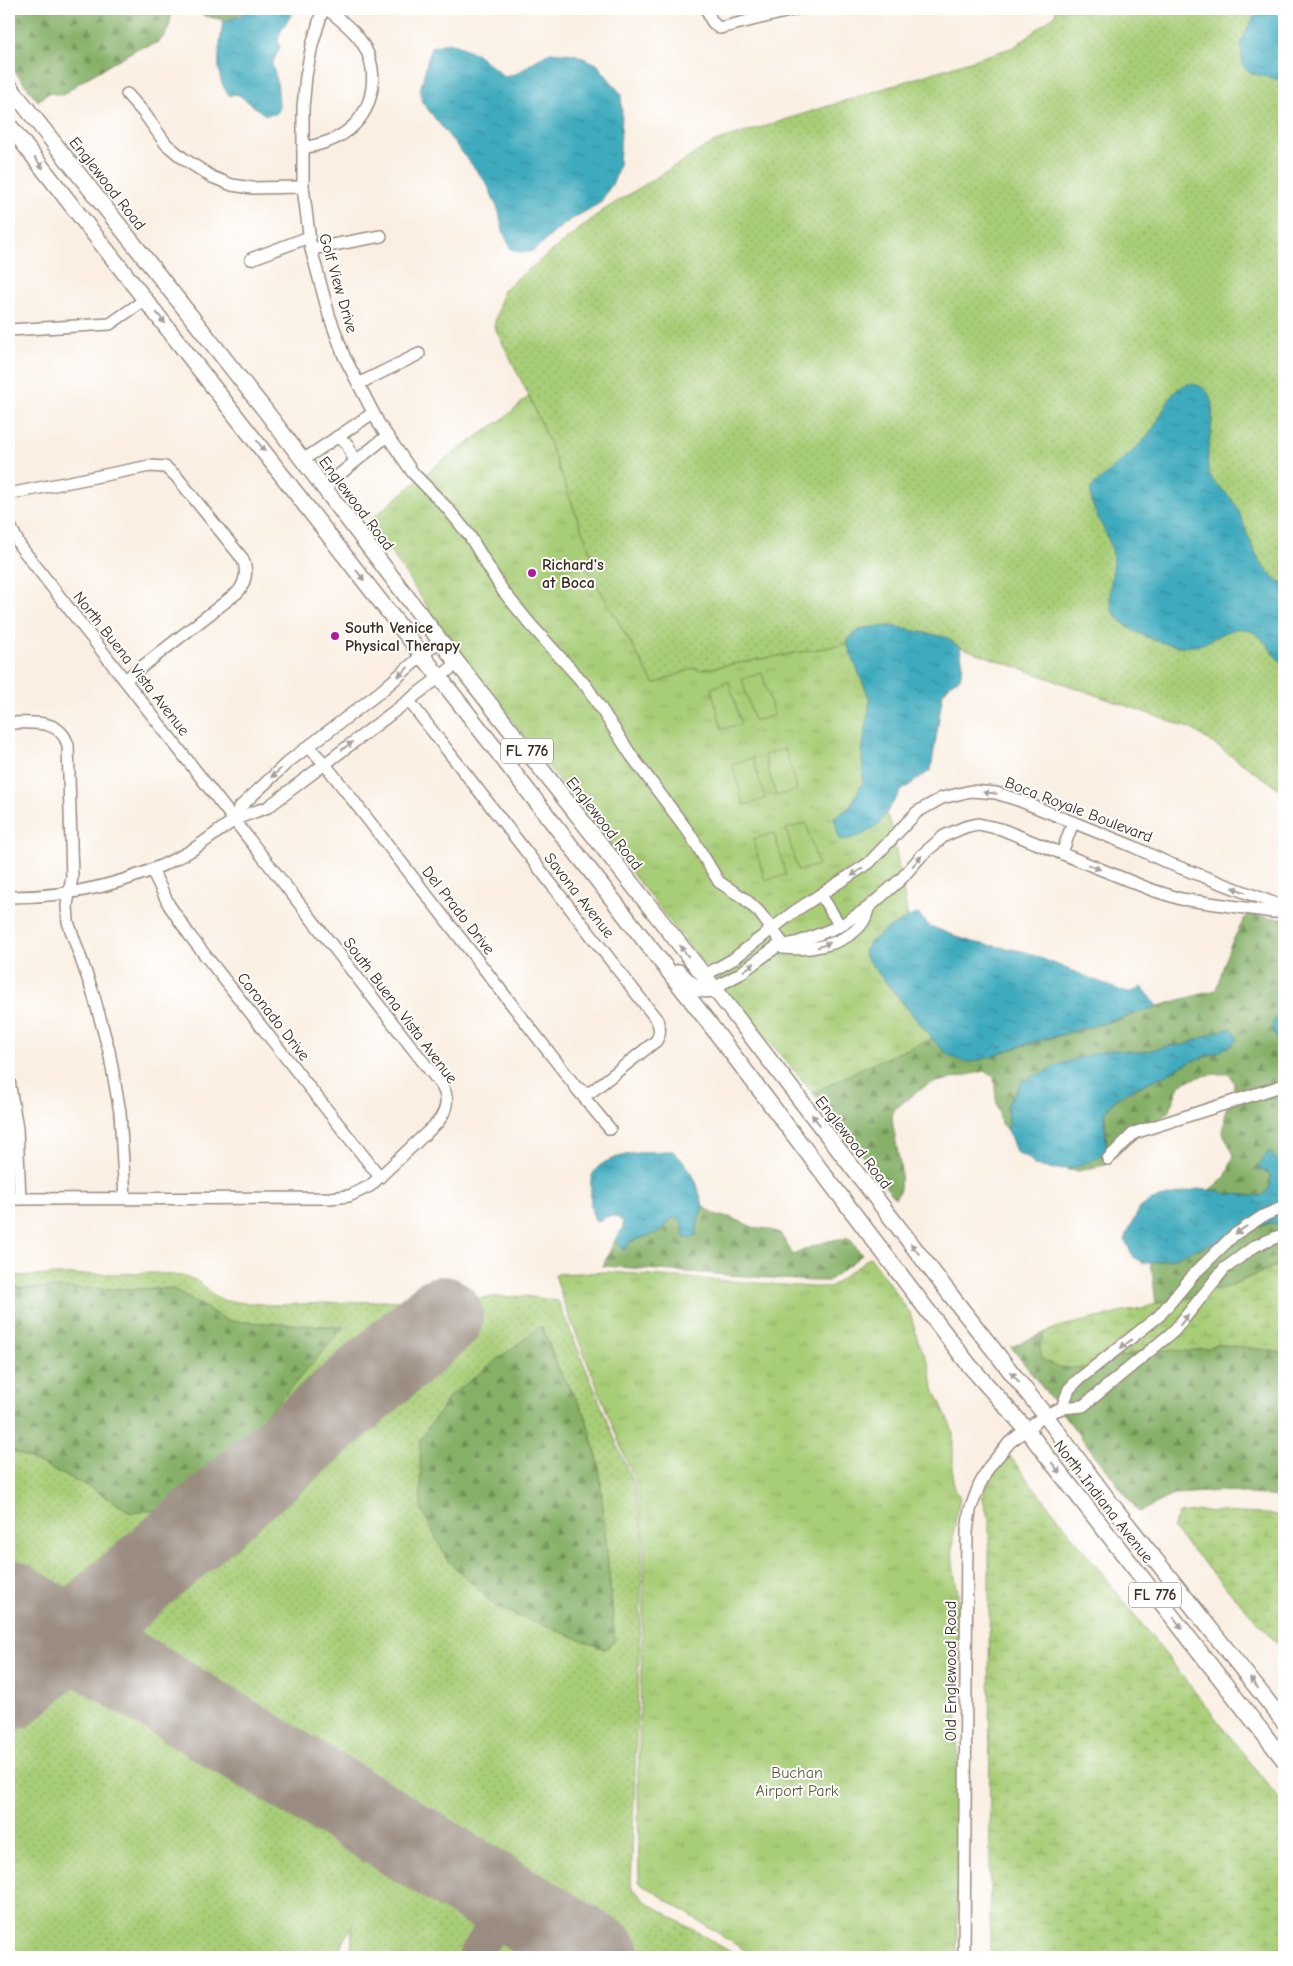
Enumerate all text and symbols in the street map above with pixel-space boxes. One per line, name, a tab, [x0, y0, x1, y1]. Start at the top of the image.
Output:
street label: Englewood Road	[65, 134, 149, 234]
one-way arrow	[33, 156, 44, 169]
street label: Golf View Drive	[315, 231, 361, 335]
one-way arrow	[155, 311, 166, 324]
one-way arrow	[255, 439, 266, 452]
street label: Englewood Road	[315, 453, 397, 554]
place label: Richard's at Boca	[542, 556, 604, 592]
marker: Richard's at Boca	[526, 567, 538, 579]
one-way arrow	[355, 568, 365, 582]
street label: North Buena Vista Avenue	[69, 588, 193, 739]
place label: South Venice Physical Therapy	[345, 619, 460, 655]
marker: South Venice Physical Therapy	[329, 630, 341, 642]
one-way arrow	[398, 666, 410, 678]
road number: FL 776	[501, 738, 553, 764]
one-way arrow	[340, 741, 354, 751]
one-way arrow	[271, 767, 283, 779]
street label: Boca Royale Boulevard	[1002, 773, 1155, 846]
street label: Englewood Road	[562, 774, 646, 874]
one-way arrow	[982, 789, 998, 797]
street label: Savona Avenue	[540, 849, 618, 942]
one-way arrow	[911, 856, 923, 868]
street label: Del Prado Drive	[418, 863, 498, 958]
one-way arrow	[1087, 863, 1101, 871]
one-way arrow	[850, 867, 864, 877]
one-way arrow	[1231, 886, 1246, 893]
street label: South Buena Vista Avenue	[340, 934, 461, 1087]
one-way arrow	[817, 941, 832, 949]
one-way arrow	[678, 944, 689, 957]
one-way arrow	[742, 962, 756, 972]
street label: Coronado Drive	[233, 969, 313, 1064]
street label: Englewood Road	[811, 1093, 895, 1193]
one-way arrow	[810, 1114, 821, 1127]
one-way arrow	[1235, 1225, 1248, 1235]
one-way arrow	[909, 1243, 920, 1256]
one-way arrow	[1178, 1313, 1189, 1326]
one-way arrow	[1120, 1338, 1133, 1349]
one-way arrow	[1010, 1371, 1021, 1384]
street label: North Indiana Avenue	[1050, 1437, 1157, 1566]
one-way arrow	[1051, 1461, 1062, 1474]
road number: FL 776	[1129, 1582, 1181, 1608]
street label: Old Englewood Road	[942, 1601, 960, 1741]
one-way arrow	[1172, 1617, 1183, 1630]
one-way arrow	[1249, 1677, 1260, 1690]
park label: Buchan Airport Park	[755, 1764, 839, 1800]

